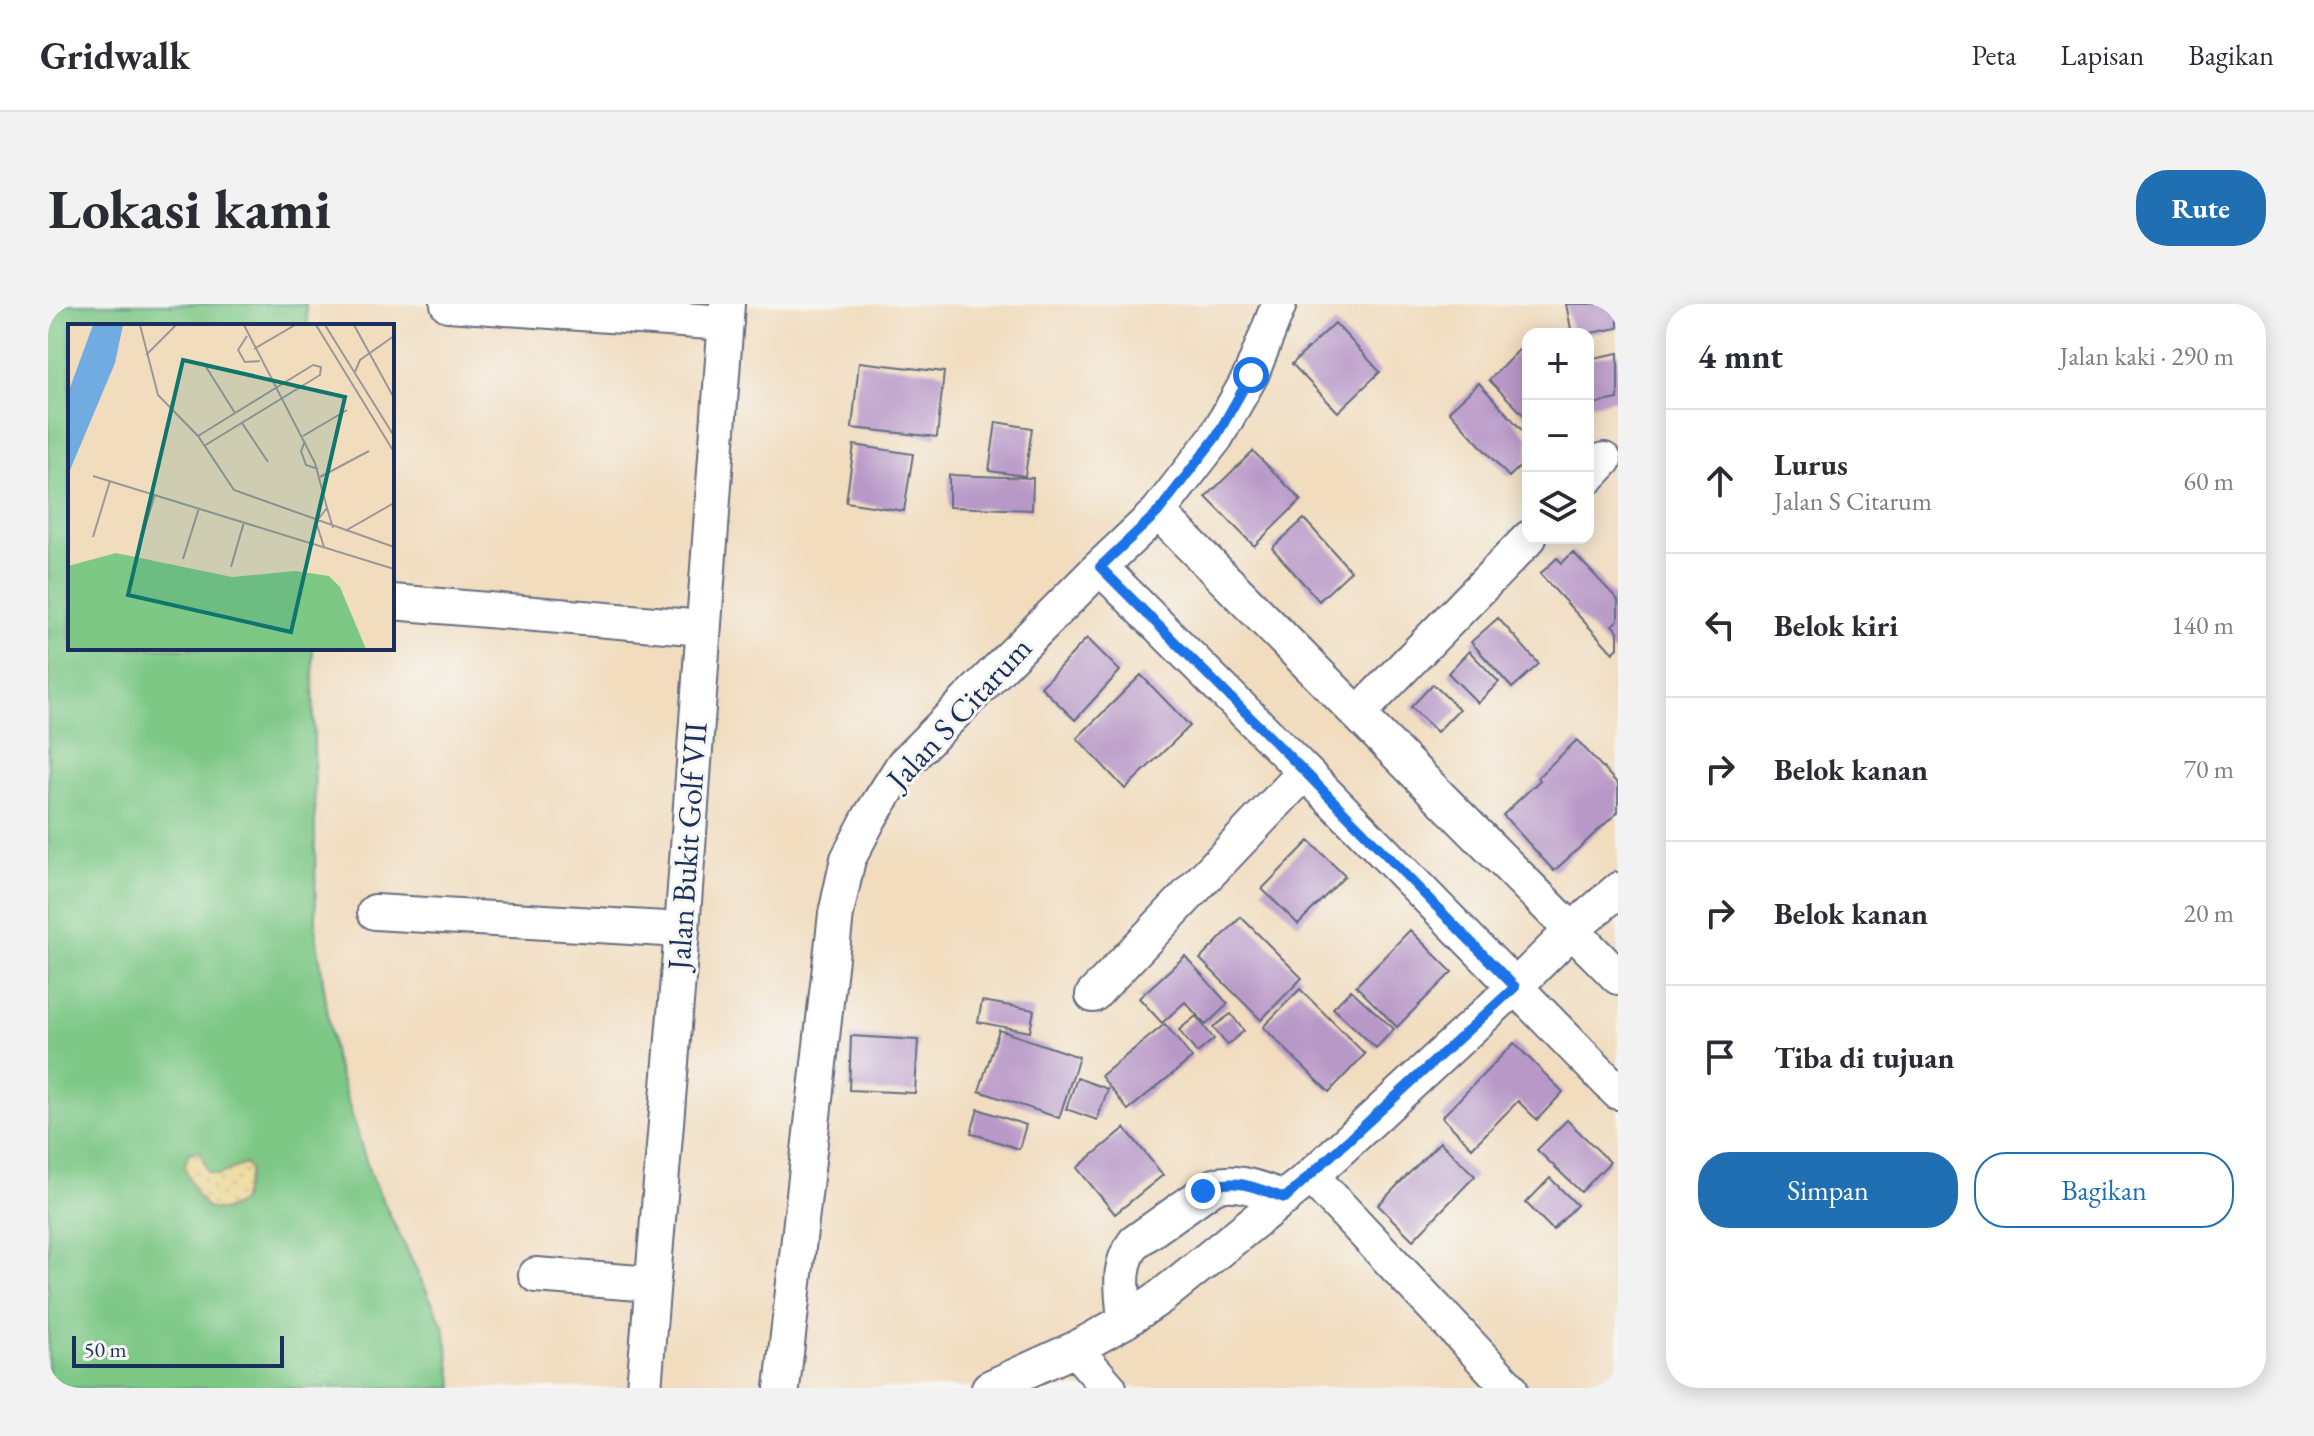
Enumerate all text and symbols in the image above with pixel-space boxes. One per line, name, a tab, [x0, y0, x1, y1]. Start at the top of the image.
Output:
text: Gridwalk	[40, 31, 190, 80]
text: Peta	[1971, 37, 2016, 73]
text: Lapisan	[2060, 37, 2144, 73]
text: Bagikan	[2188, 37, 2274, 73]
button: Rute	[2136, 170, 2266, 246]
text: Lokasi kami	[48, 172, 331, 245]
inset map	[68, 324, 394, 650]
map controls	[1522, 328, 1594, 544]
button: +	[1522, 328, 1594, 400]
text: 4 mnt	[1698, 334, 1783, 378]
text: Jalan kaki · 290 m	[2060, 339, 2234, 373]
route start	[1233, 357, 1269, 393]
button: −	[1522, 400, 1594, 472]
text: Lurus	[1774, 445, 1848, 484]
icon: ahead	[1698, 459, 1742, 503]
text: 60 m	[2184, 464, 2234, 498]
button: layers	[1522, 472, 1594, 544]
text: Jalan S Citarum	[1774, 484, 1932, 518]
icon: left	[1698, 603, 1742, 647]
text: Belok kiri	[1774, 606, 1898, 645]
text: 140 m	[2171, 608, 2234, 642]
street label: Jalan S Citarum	[875, 627, 1041, 801]
street label: Jalan Bukit Golf VII	[657, 720, 717, 974]
icon: right	[1698, 747, 1742, 791]
text: Belok kanan	[1774, 750, 1928, 789]
text: 70 m	[2184, 752, 2234, 786]
icon: right	[1698, 891, 1742, 935]
text: Belok kanan	[1774, 894, 1928, 933]
text: 20 m	[2184, 896, 2234, 930]
icon: arrive	[1698, 1035, 1742, 1079]
text: Tiba di tujuan	[1774, 1038, 1954, 1077]
button: Simpan	[1698, 1152, 1958, 1228]
button: Bagikan	[1974, 1152, 2234, 1228]
route end	[1185, 1173, 1221, 1209]
scale bar	[72, 1332, 284, 1368]
text: 50 m	[84, 1335, 127, 1364]

